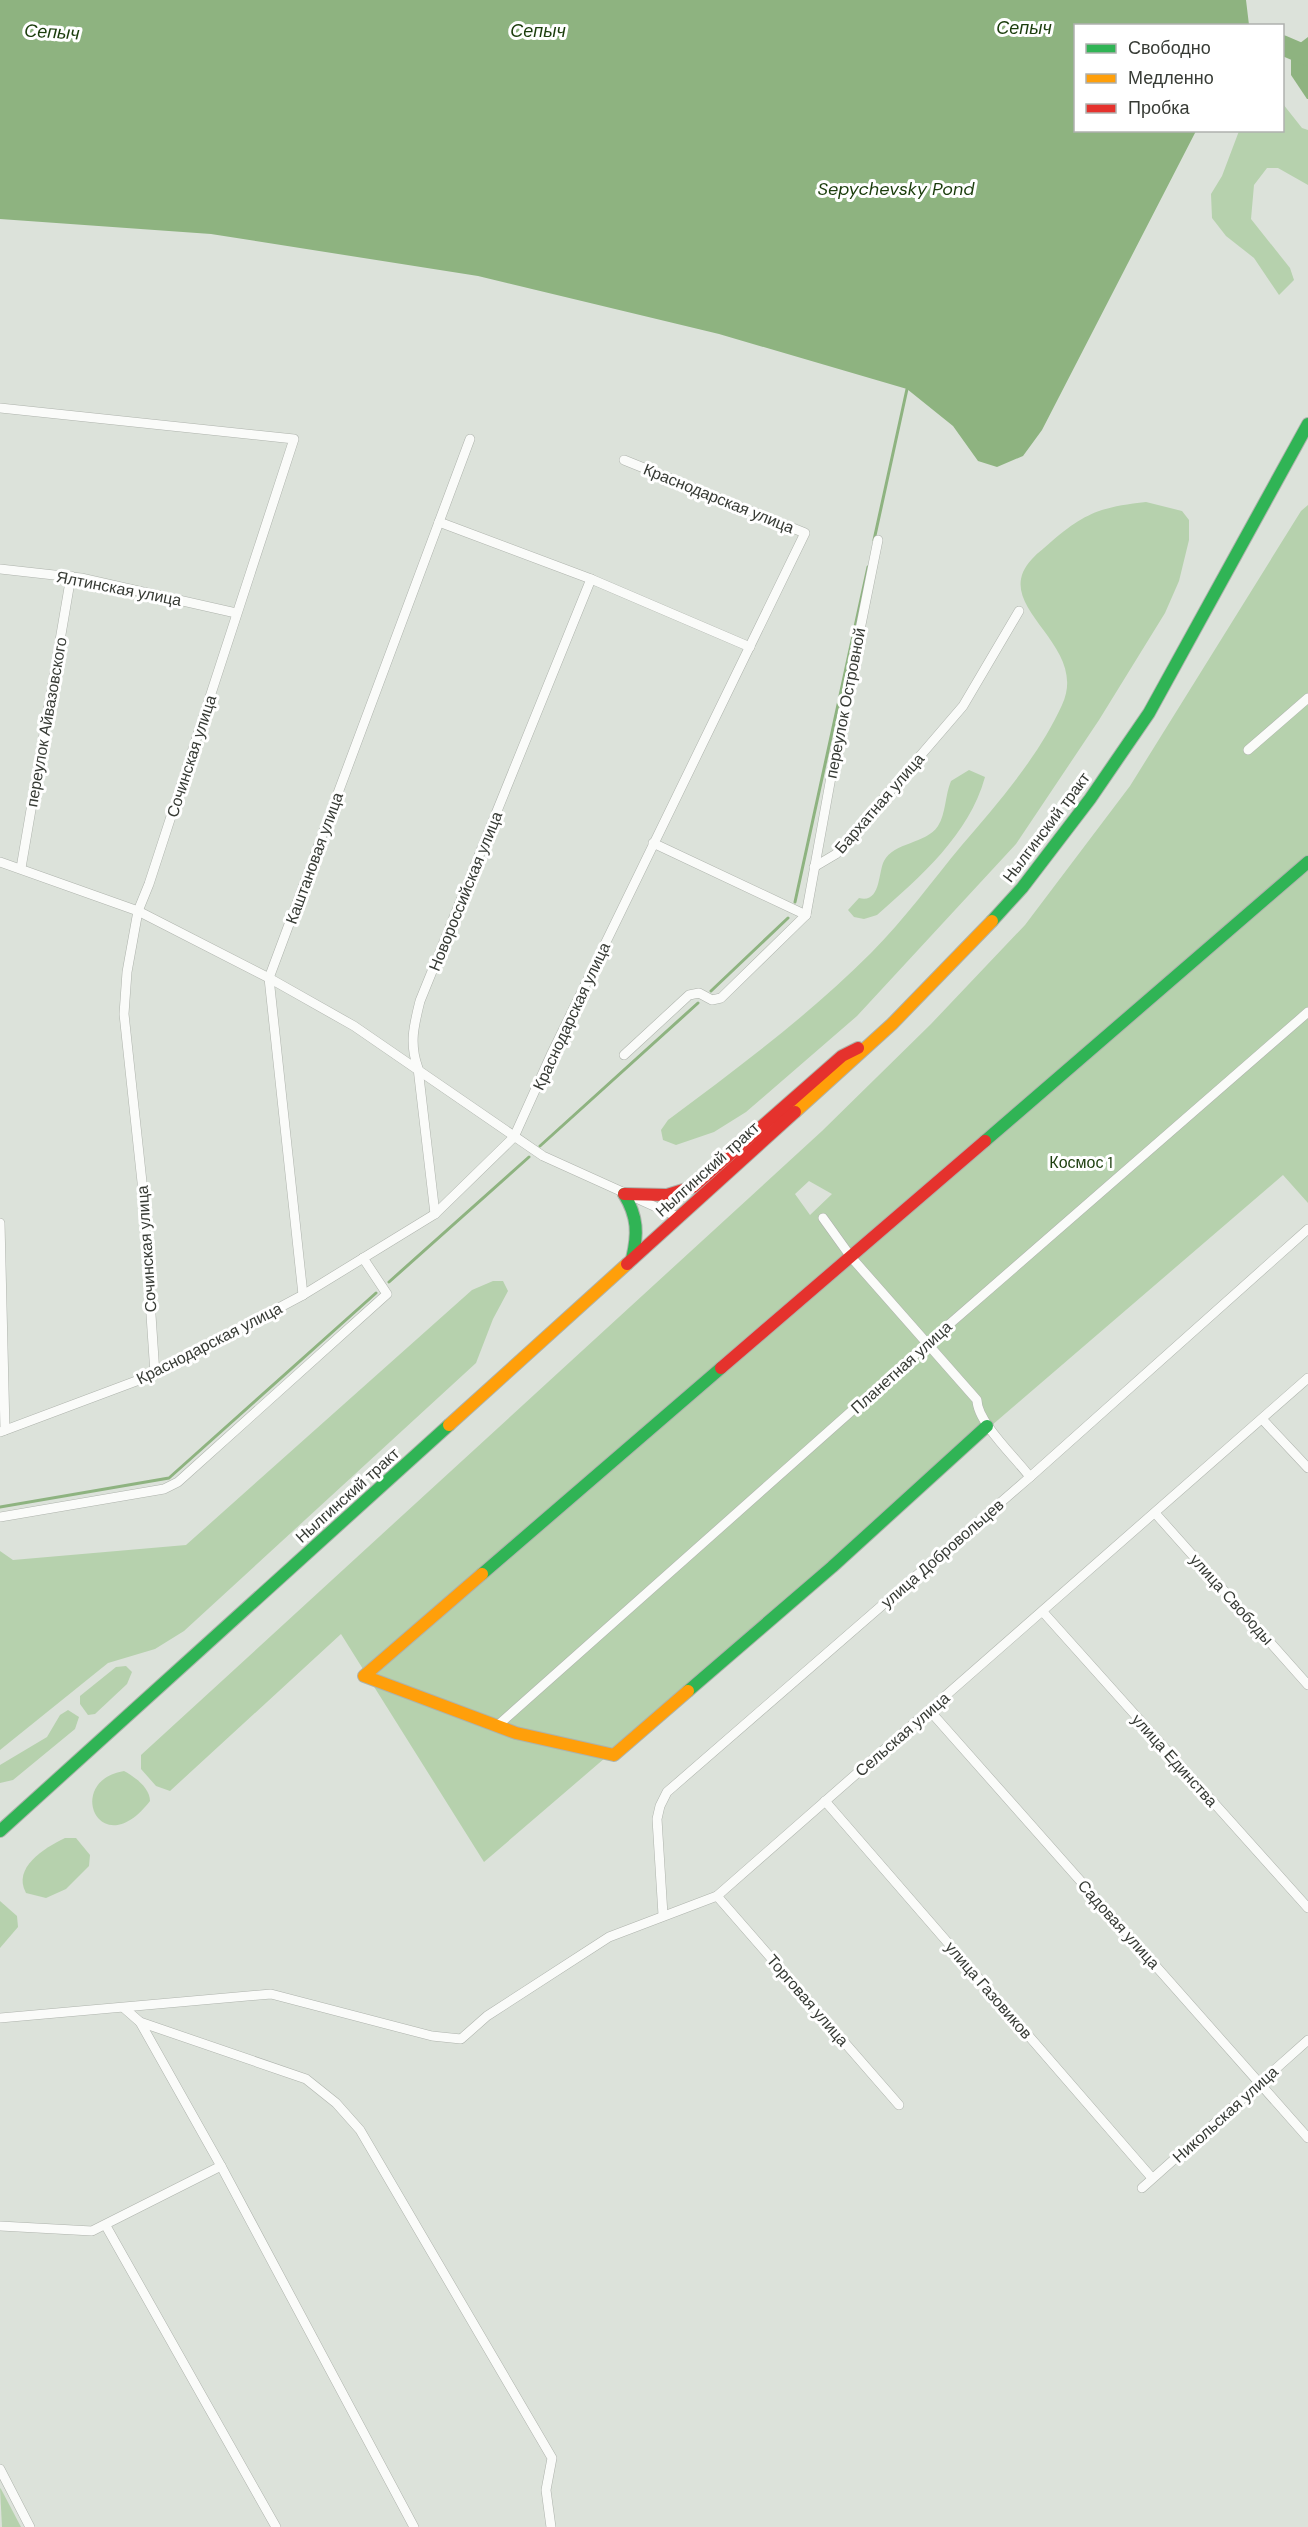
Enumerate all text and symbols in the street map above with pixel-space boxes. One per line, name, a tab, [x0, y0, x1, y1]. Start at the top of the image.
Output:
water label: Сепыч	[996, 16, 1052, 40]
water label: Сепыч	[24, 19, 80, 45]
water label: Сепыч	[510, 19, 566, 43]
legend	[1074, 24, 1284, 132]
text: Свободно	[1128, 36, 1211, 60]
text: Медленно	[1128, 66, 1214, 90]
text: Пробка	[1128, 96, 1191, 120]
water label: Sepychevsky Pond	[818, 177, 975, 201]
street label: Краснодарская улица	[640, 459, 797, 538]
street label: Ялтинская улица	[54, 566, 183, 611]
street label: переулок Островной	[821, 626, 870, 780]
street label: переулок Айвазовского	[21, 635, 72, 809]
street label: Сочинская улица	[162, 692, 221, 820]
street label: Бархатная улица	[830, 749, 929, 858]
street label: Нылгинский тракт	[998, 767, 1095, 887]
street label: Каштановая улица	[281, 789, 348, 927]
street label: Новороссийская улица	[424, 808, 507, 974]
street label: Краснодарская улица	[528, 939, 615, 1094]
street label: Нылгинский тракт	[651, 1117, 764, 1222]
park label: Космос 1	[1049, 1152, 1113, 1173]
street label: Сочинская улица	[132, 1185, 161, 1313]
street label: Краснодарская улица	[133, 1298, 286, 1389]
street label: Планетная улица	[846, 1316, 956, 1418]
street label: Нылгинский тракт	[291, 1443, 404, 1548]
street label: улица Добровольцев	[877, 1494, 1008, 1612]
street label: улица Свободы	[1185, 1549, 1278, 1649]
street label: Сельская улица	[851, 1687, 954, 1781]
street label: улица Единства	[1127, 1709, 1222, 1811]
street label: Садовая улица	[1073, 1875, 1164, 1973]
street label: улица Газовиков	[940, 1937, 1037, 2044]
street label: Торговая улица	[762, 1950, 853, 2051]
street label: Никольская улица	[1168, 2061, 1283, 2167]

